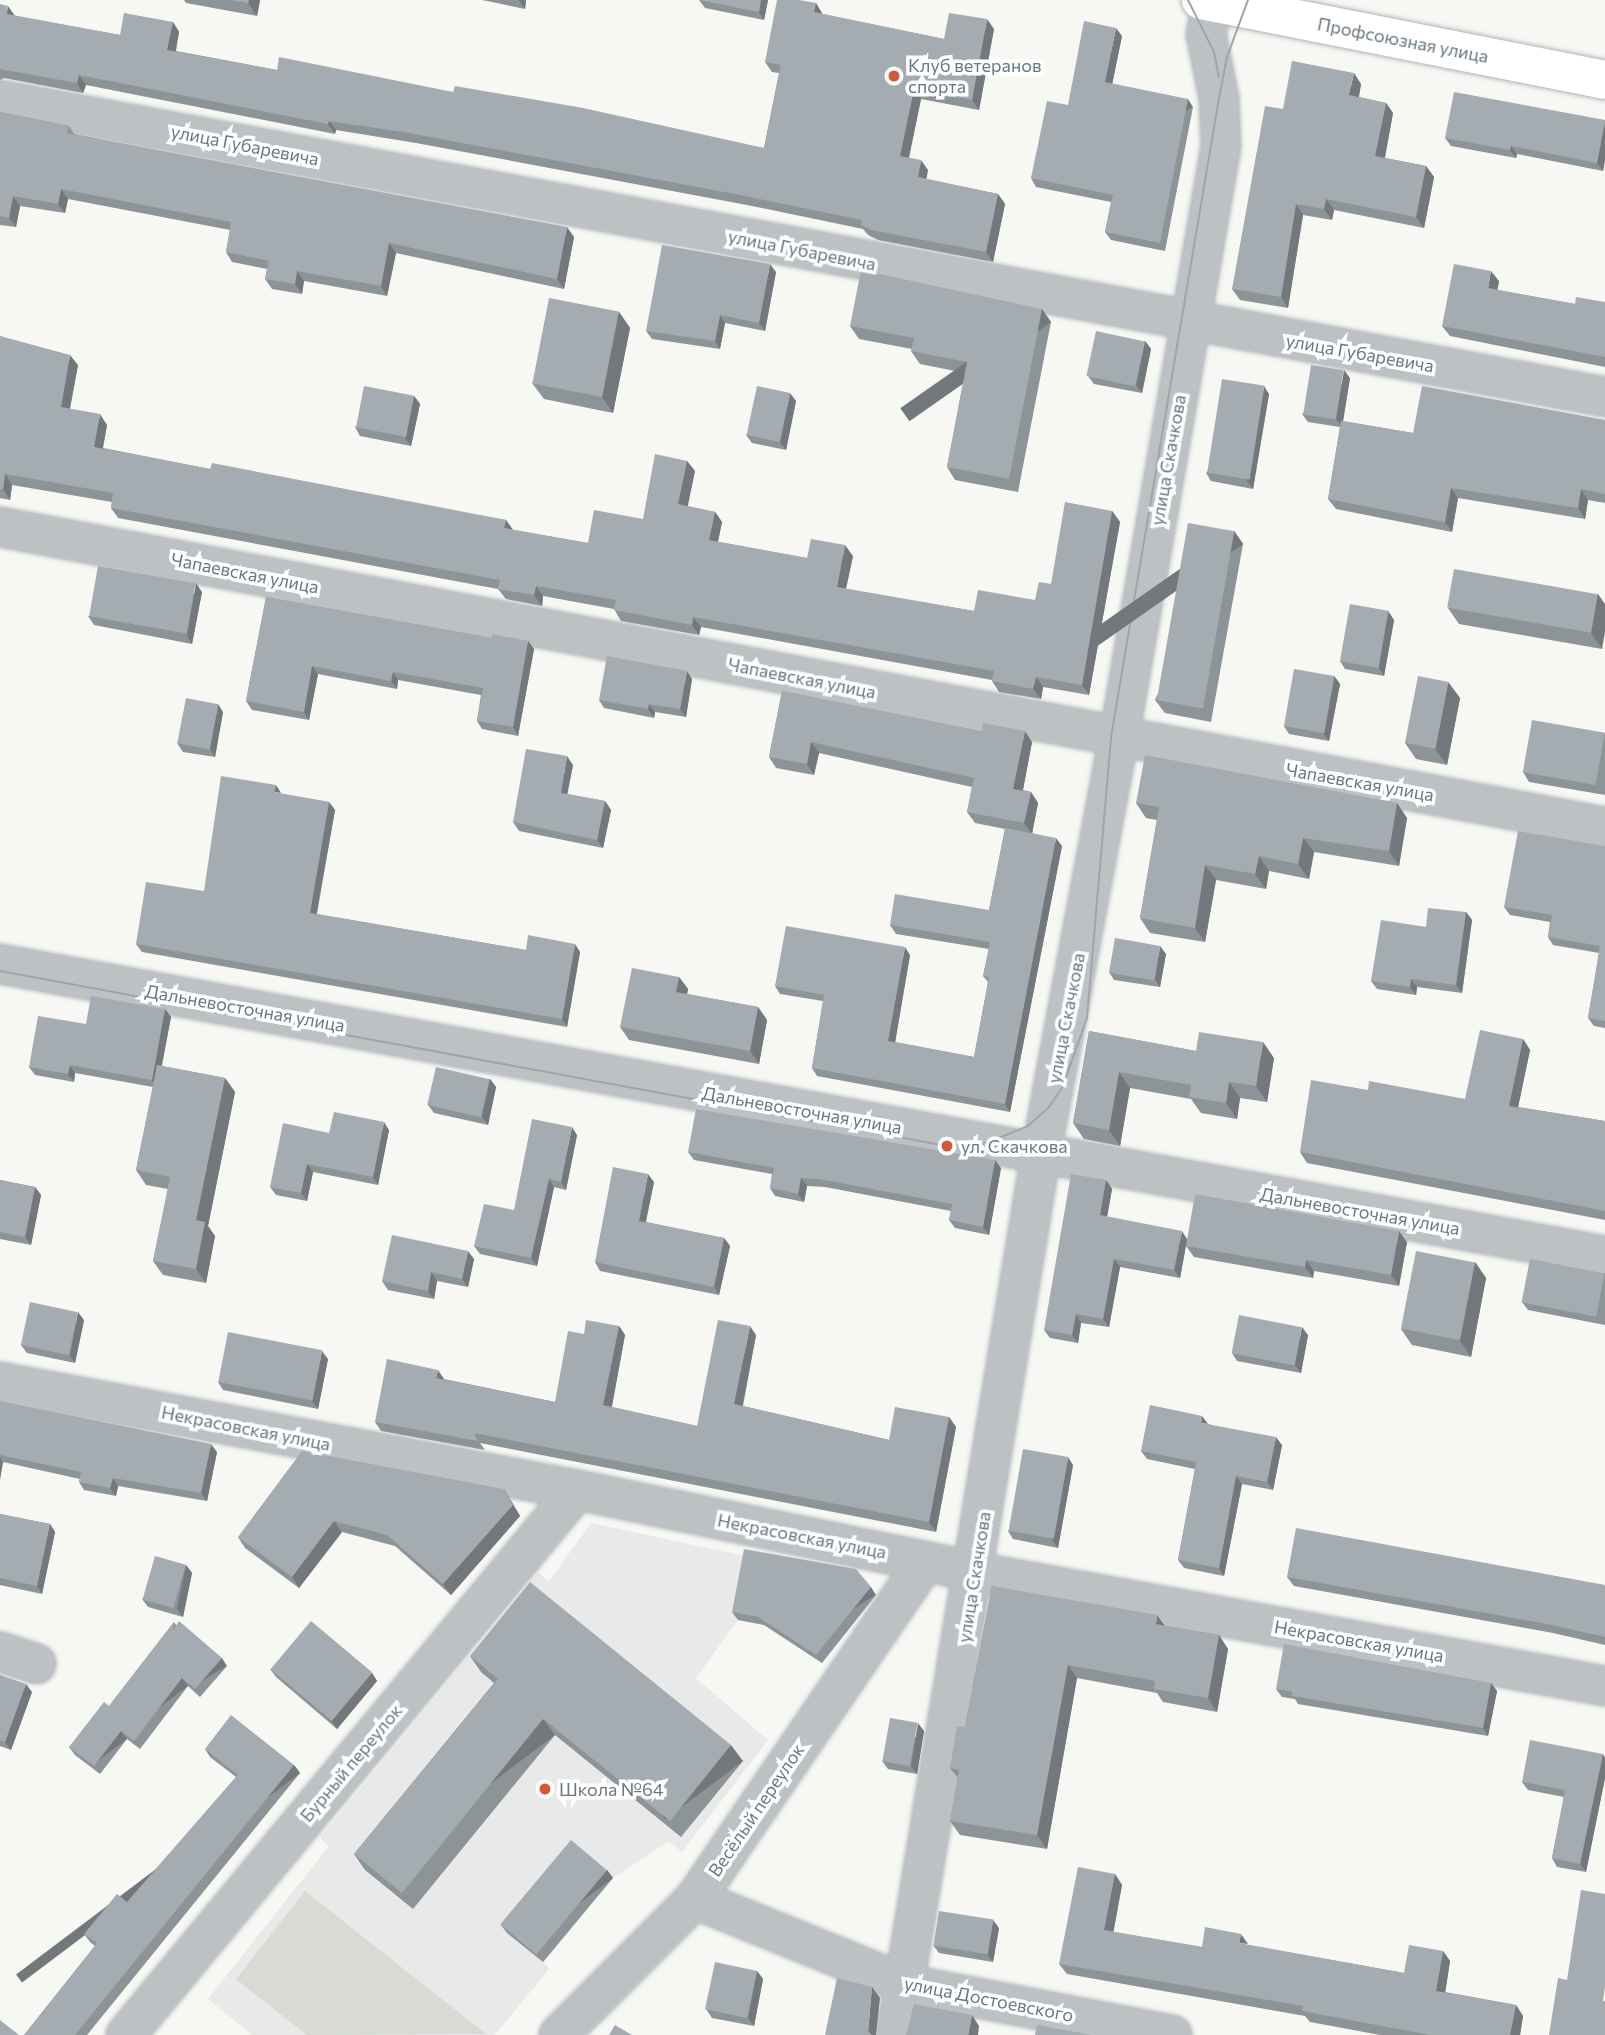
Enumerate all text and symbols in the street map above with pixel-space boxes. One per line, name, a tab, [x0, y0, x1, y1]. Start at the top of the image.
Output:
street label: Профсоюзная улица	[1316, 13, 1490, 67]
place label: Клуб ветеранов спорта	[908, 55, 1041, 98]
marker: Клуб ветеранов спорта	[886, 68, 902, 84]
street label: улица Губаревича	[169, 120, 321, 170]
street label: улица Губаревича	[726, 225, 878, 275]
street label: улица Губаревича	[1284, 329, 1436, 377]
street label: улица Скачкова	[1146, 393, 1190, 527]
street label: Чапаевская улица	[169, 548, 321, 598]
street label: Чапаевская улица	[726, 653, 878, 703]
street label: Чапаевская улица	[1284, 758, 1436, 806]
street label: улица Скачкова	[1043, 951, 1089, 1085]
street label: Дальневосточная улица	[143, 980, 347, 1036]
street label: Дальневосточная улица	[700, 1082, 904, 1138]
place label: ул. Скачкова	[961, 1135, 1068, 1157]
marker: ул. Скачкова	[939, 1138, 955, 1154]
street label: Дальневосточная улица	[1258, 1183, 1462, 1239]
street label: Некрасовская улица	[160, 1401, 332, 1455]
street label: Некрасовская улица	[716, 1509, 888, 1563]
street label: улица Скачкова	[953, 1510, 995, 1644]
street label: Некрасовская улица	[1273, 1615, 1445, 1667]
street label: Бурный переулок	[296, 1700, 406, 1826]
street label: Весёлый переулок	[703, 1739, 809, 1881]
place label: Школа №64	[559, 1778, 664, 1800]
marker: Школа №64	[537, 1781, 553, 1797]
street label: улица Достоевского	[903, 1972, 1075, 2026]

